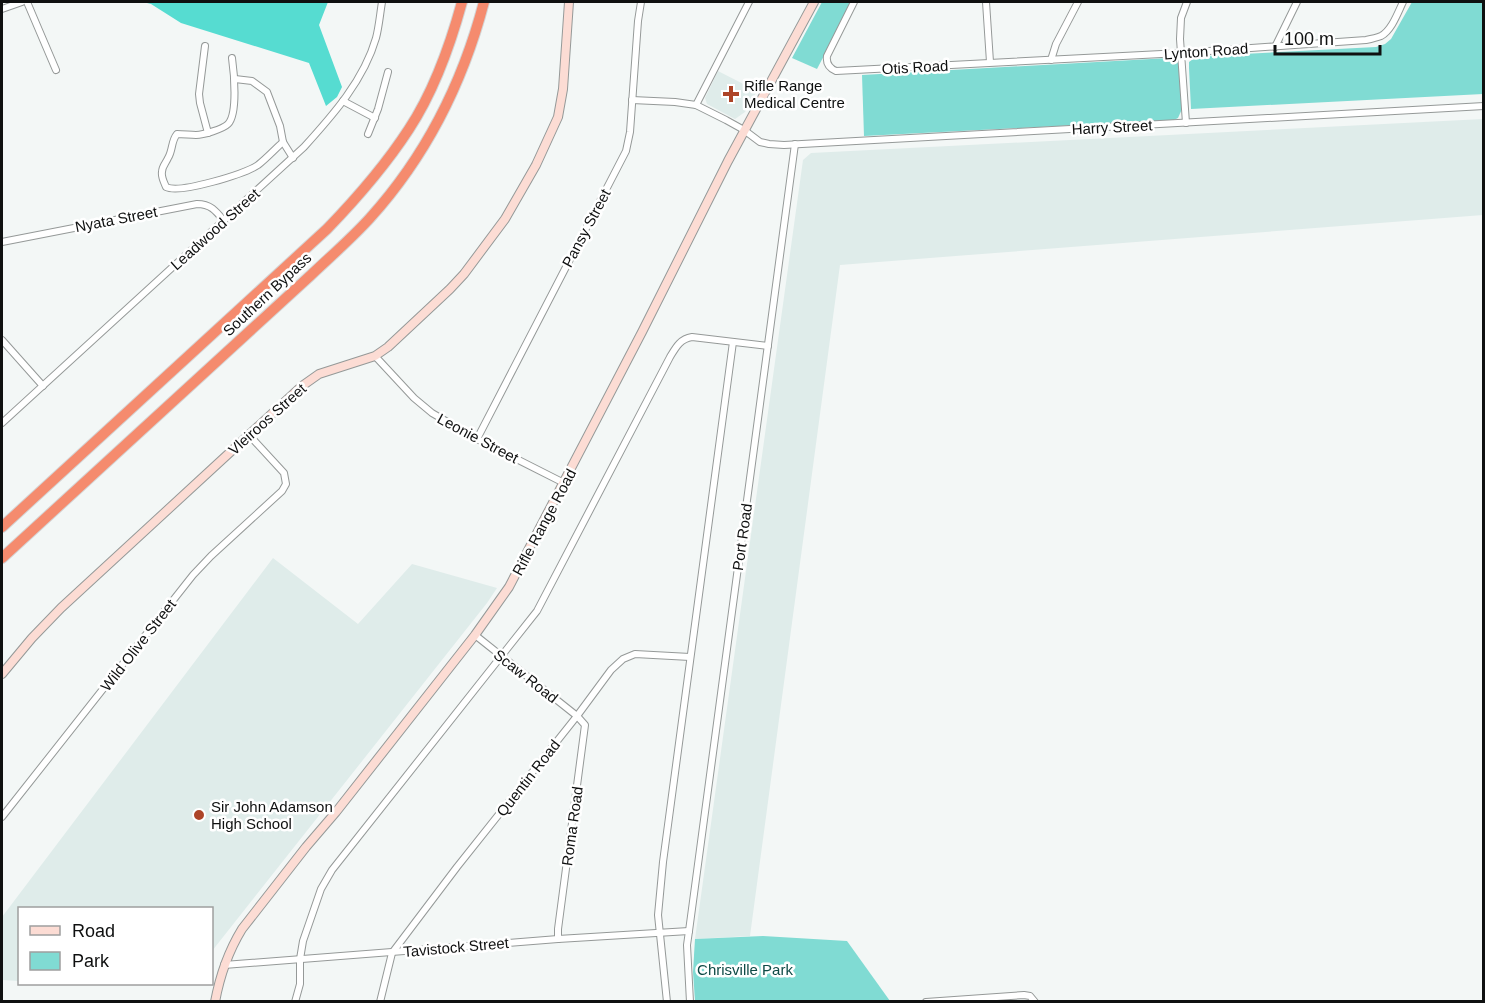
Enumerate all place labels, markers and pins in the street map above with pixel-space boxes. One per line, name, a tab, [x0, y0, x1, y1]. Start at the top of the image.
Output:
place label: Rifle Range Medical Centre	[744, 77, 845, 111]
marker: Rifle Range Medical Centre	[722, 85, 740, 103]
place label: Sir John Adamson High School	[211, 798, 333, 832]
marker: Sir John Adamson High School	[192, 808, 206, 822]

